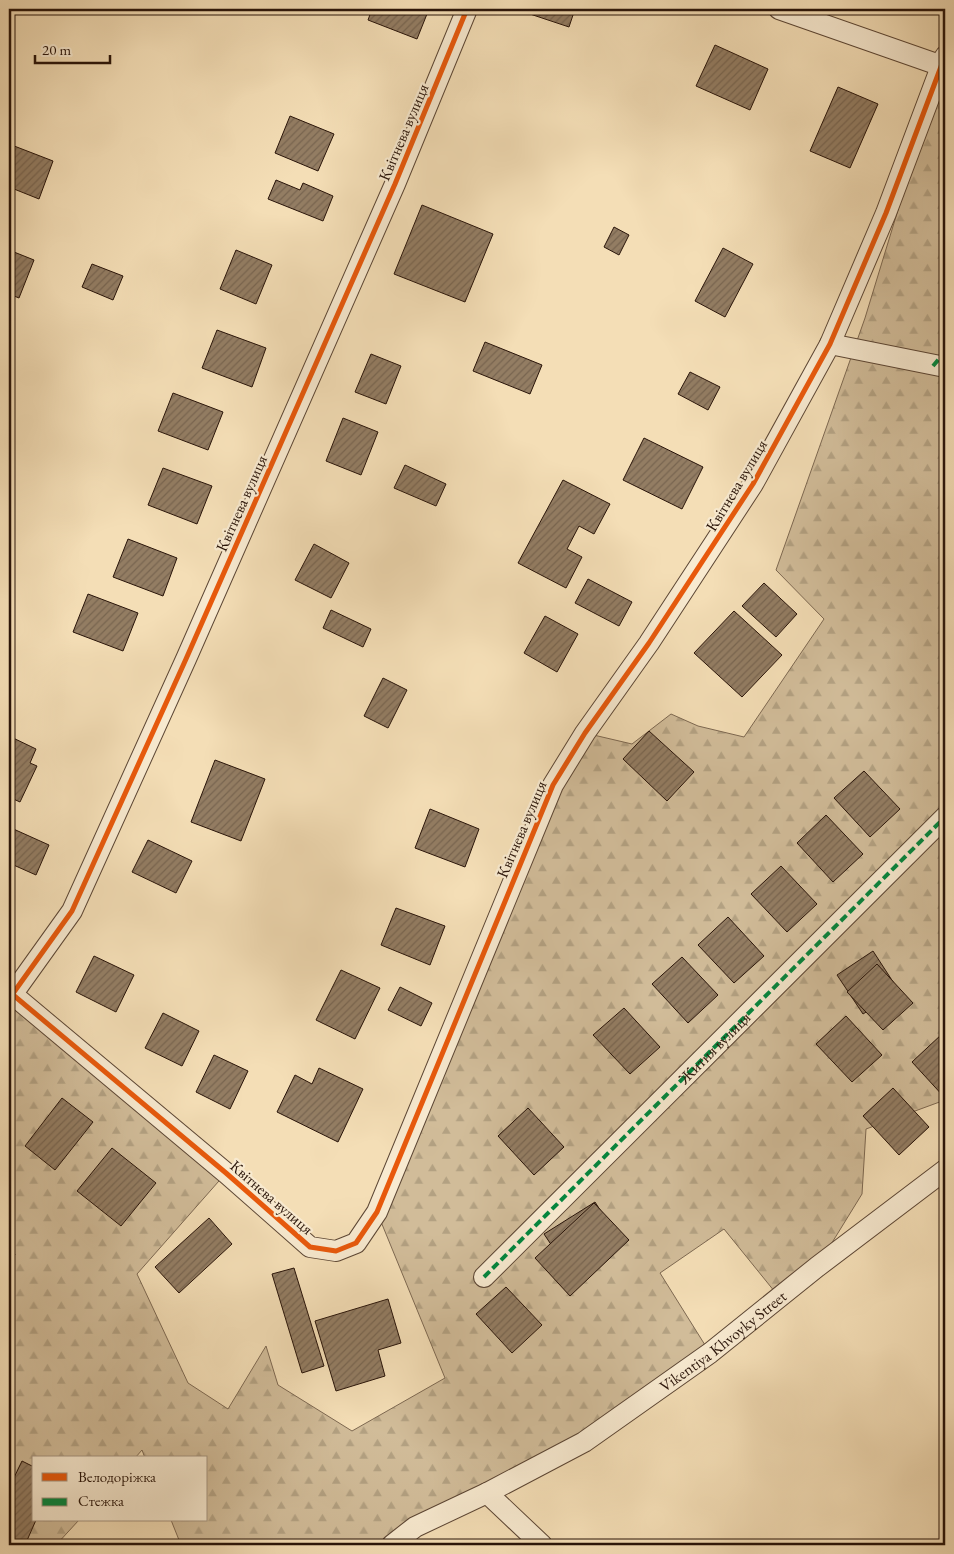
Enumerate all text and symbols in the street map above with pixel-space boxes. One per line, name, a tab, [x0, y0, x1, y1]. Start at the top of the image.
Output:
scale bar	[35, 32, 110, 64]
text: 20 m	[42, 40, 71, 59]
street label: Квітнева вулиця	[374, 80, 433, 184]
street label: Квітнева вулиця	[701, 436, 772, 535]
street label: Квітнева вулиця	[211, 452, 272, 555]
street label: Квітнева вулиця	[492, 777, 551, 881]
street label: Житня вулиця	[673, 1007, 755, 1089]
street label: Квітнева вулиця	[226, 1156, 318, 1239]
street label: Vikentiya Khvoyky Street	[655, 1286, 791, 1397]
legend	[32, 1456, 208, 1522]
text: Велодоріжка	[78, 1467, 156, 1486]
text: Стежка	[78, 1491, 124, 1510]

